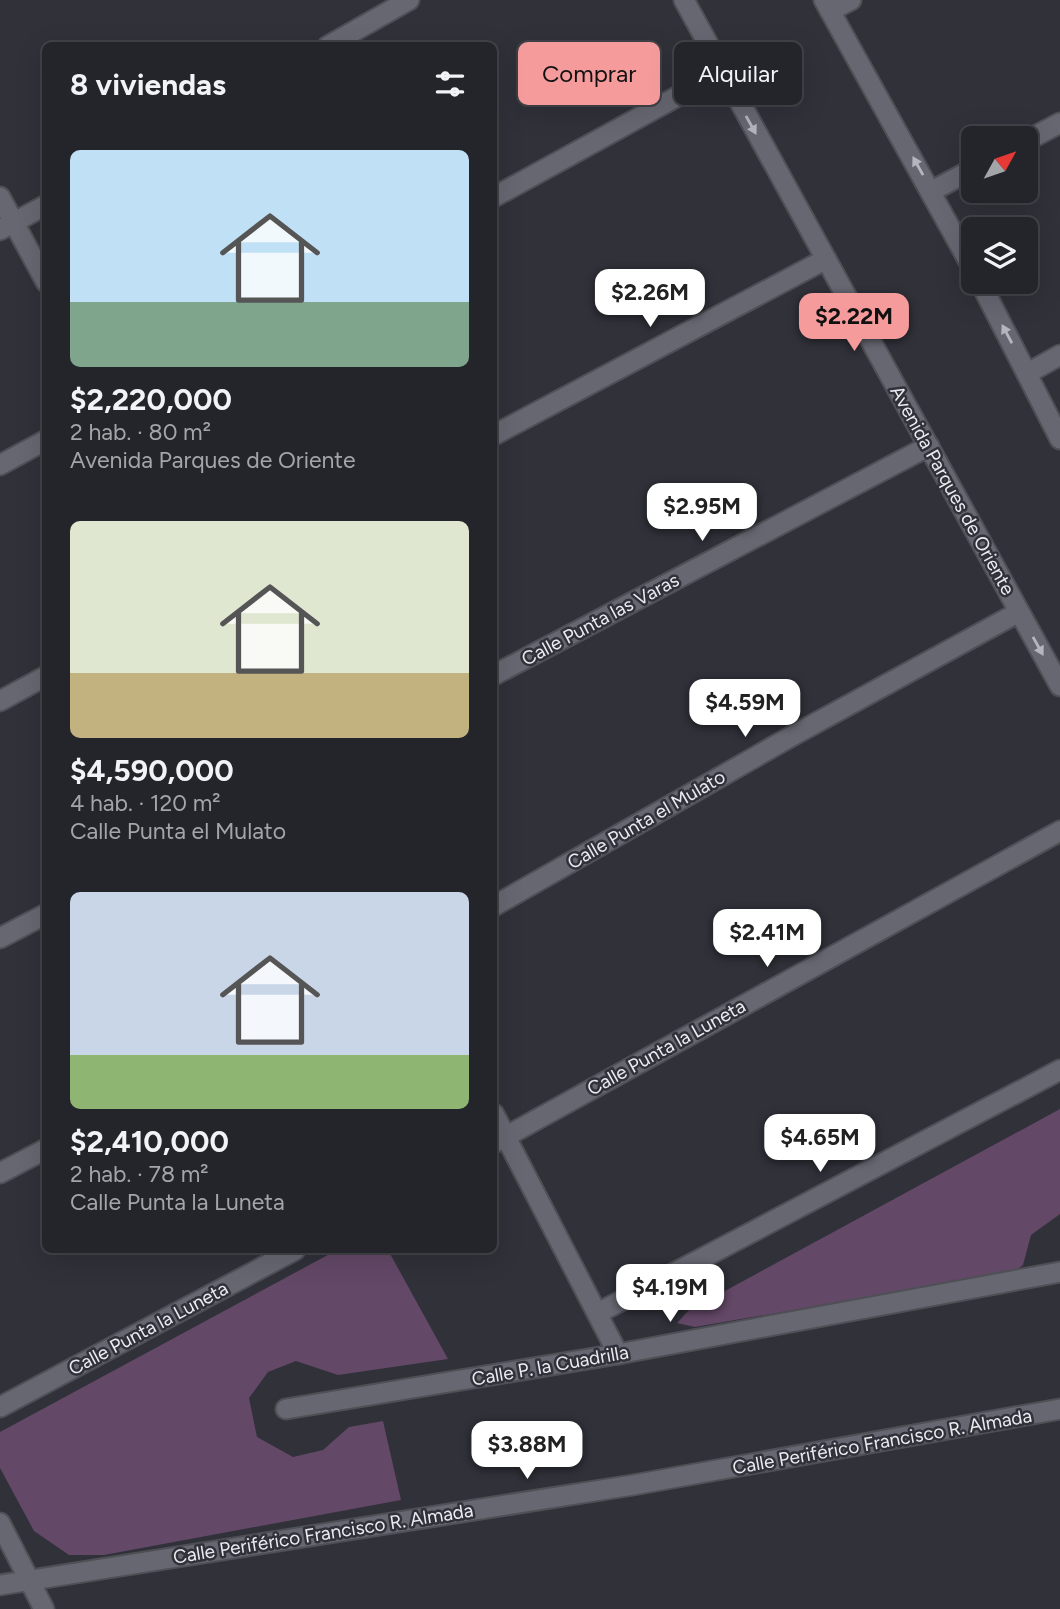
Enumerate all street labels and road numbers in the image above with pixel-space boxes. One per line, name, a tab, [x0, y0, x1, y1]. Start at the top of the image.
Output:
street label: Avenida Parques de Oriente	[885, 382, 1020, 599]
street label: Calle Punta las Varas	[518, 568, 683, 671]
street label: Calle Punta el Mulato	[563, 765, 729, 874]
street label: Calle Punta la Luneta	[583, 994, 749, 1100]
street label: Calle Punta la Luneta	[65, 1277, 232, 1380]
street label: Calle P. la Cuadrilla	[470, 1340, 630, 1391]
street label: Calle Periférico Francisco R. Almada	[731, 1404, 1034, 1479]
street label: Calle Periférico Francisco R. Almada	[171, 1498, 475, 1569]

